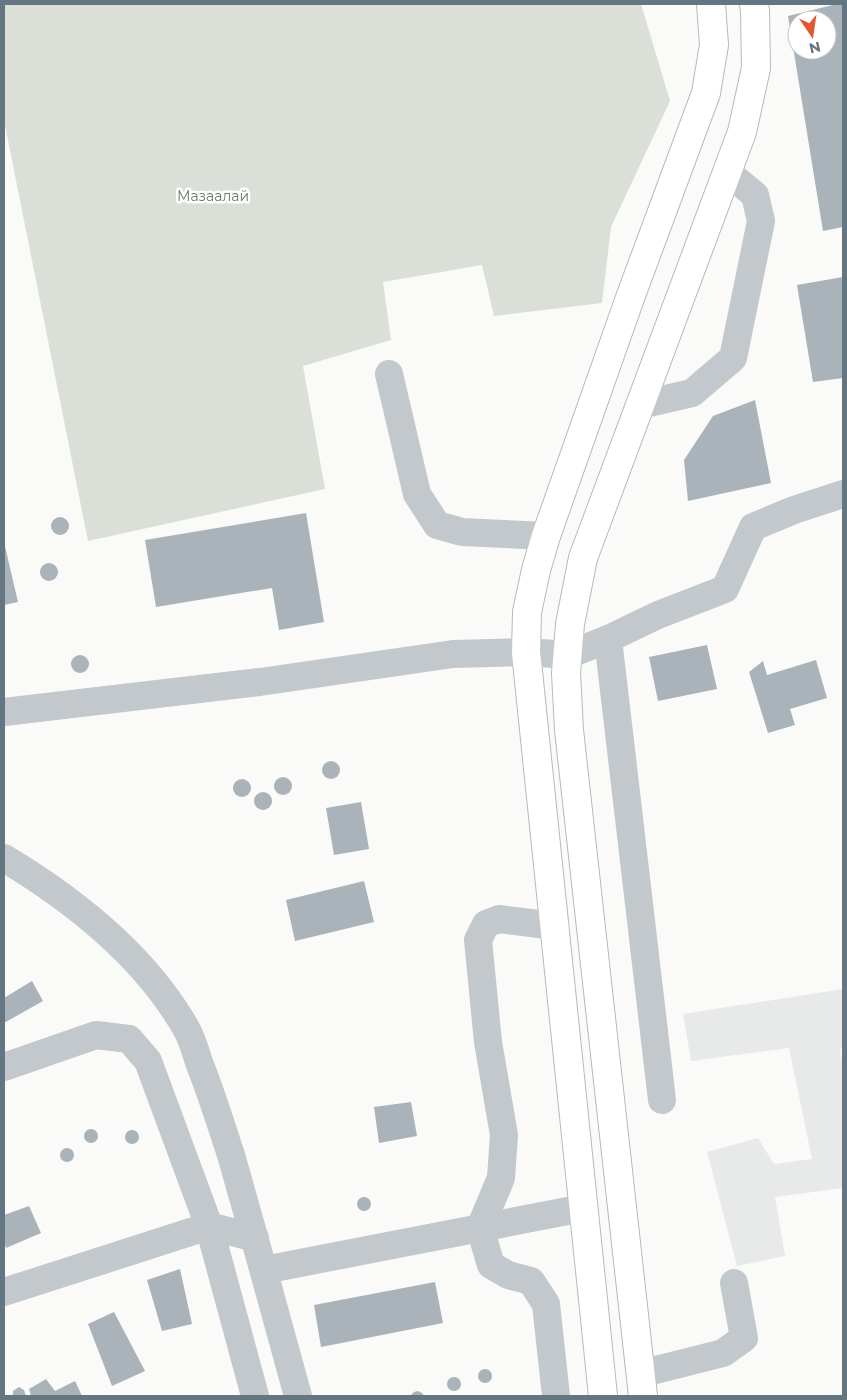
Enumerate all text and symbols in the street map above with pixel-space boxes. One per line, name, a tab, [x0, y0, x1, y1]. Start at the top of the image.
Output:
north arrow	[787, 10, 837, 60]
text: N	[807, 38, 822, 58]
park label: Мазаалай	[177, 187, 249, 205]

